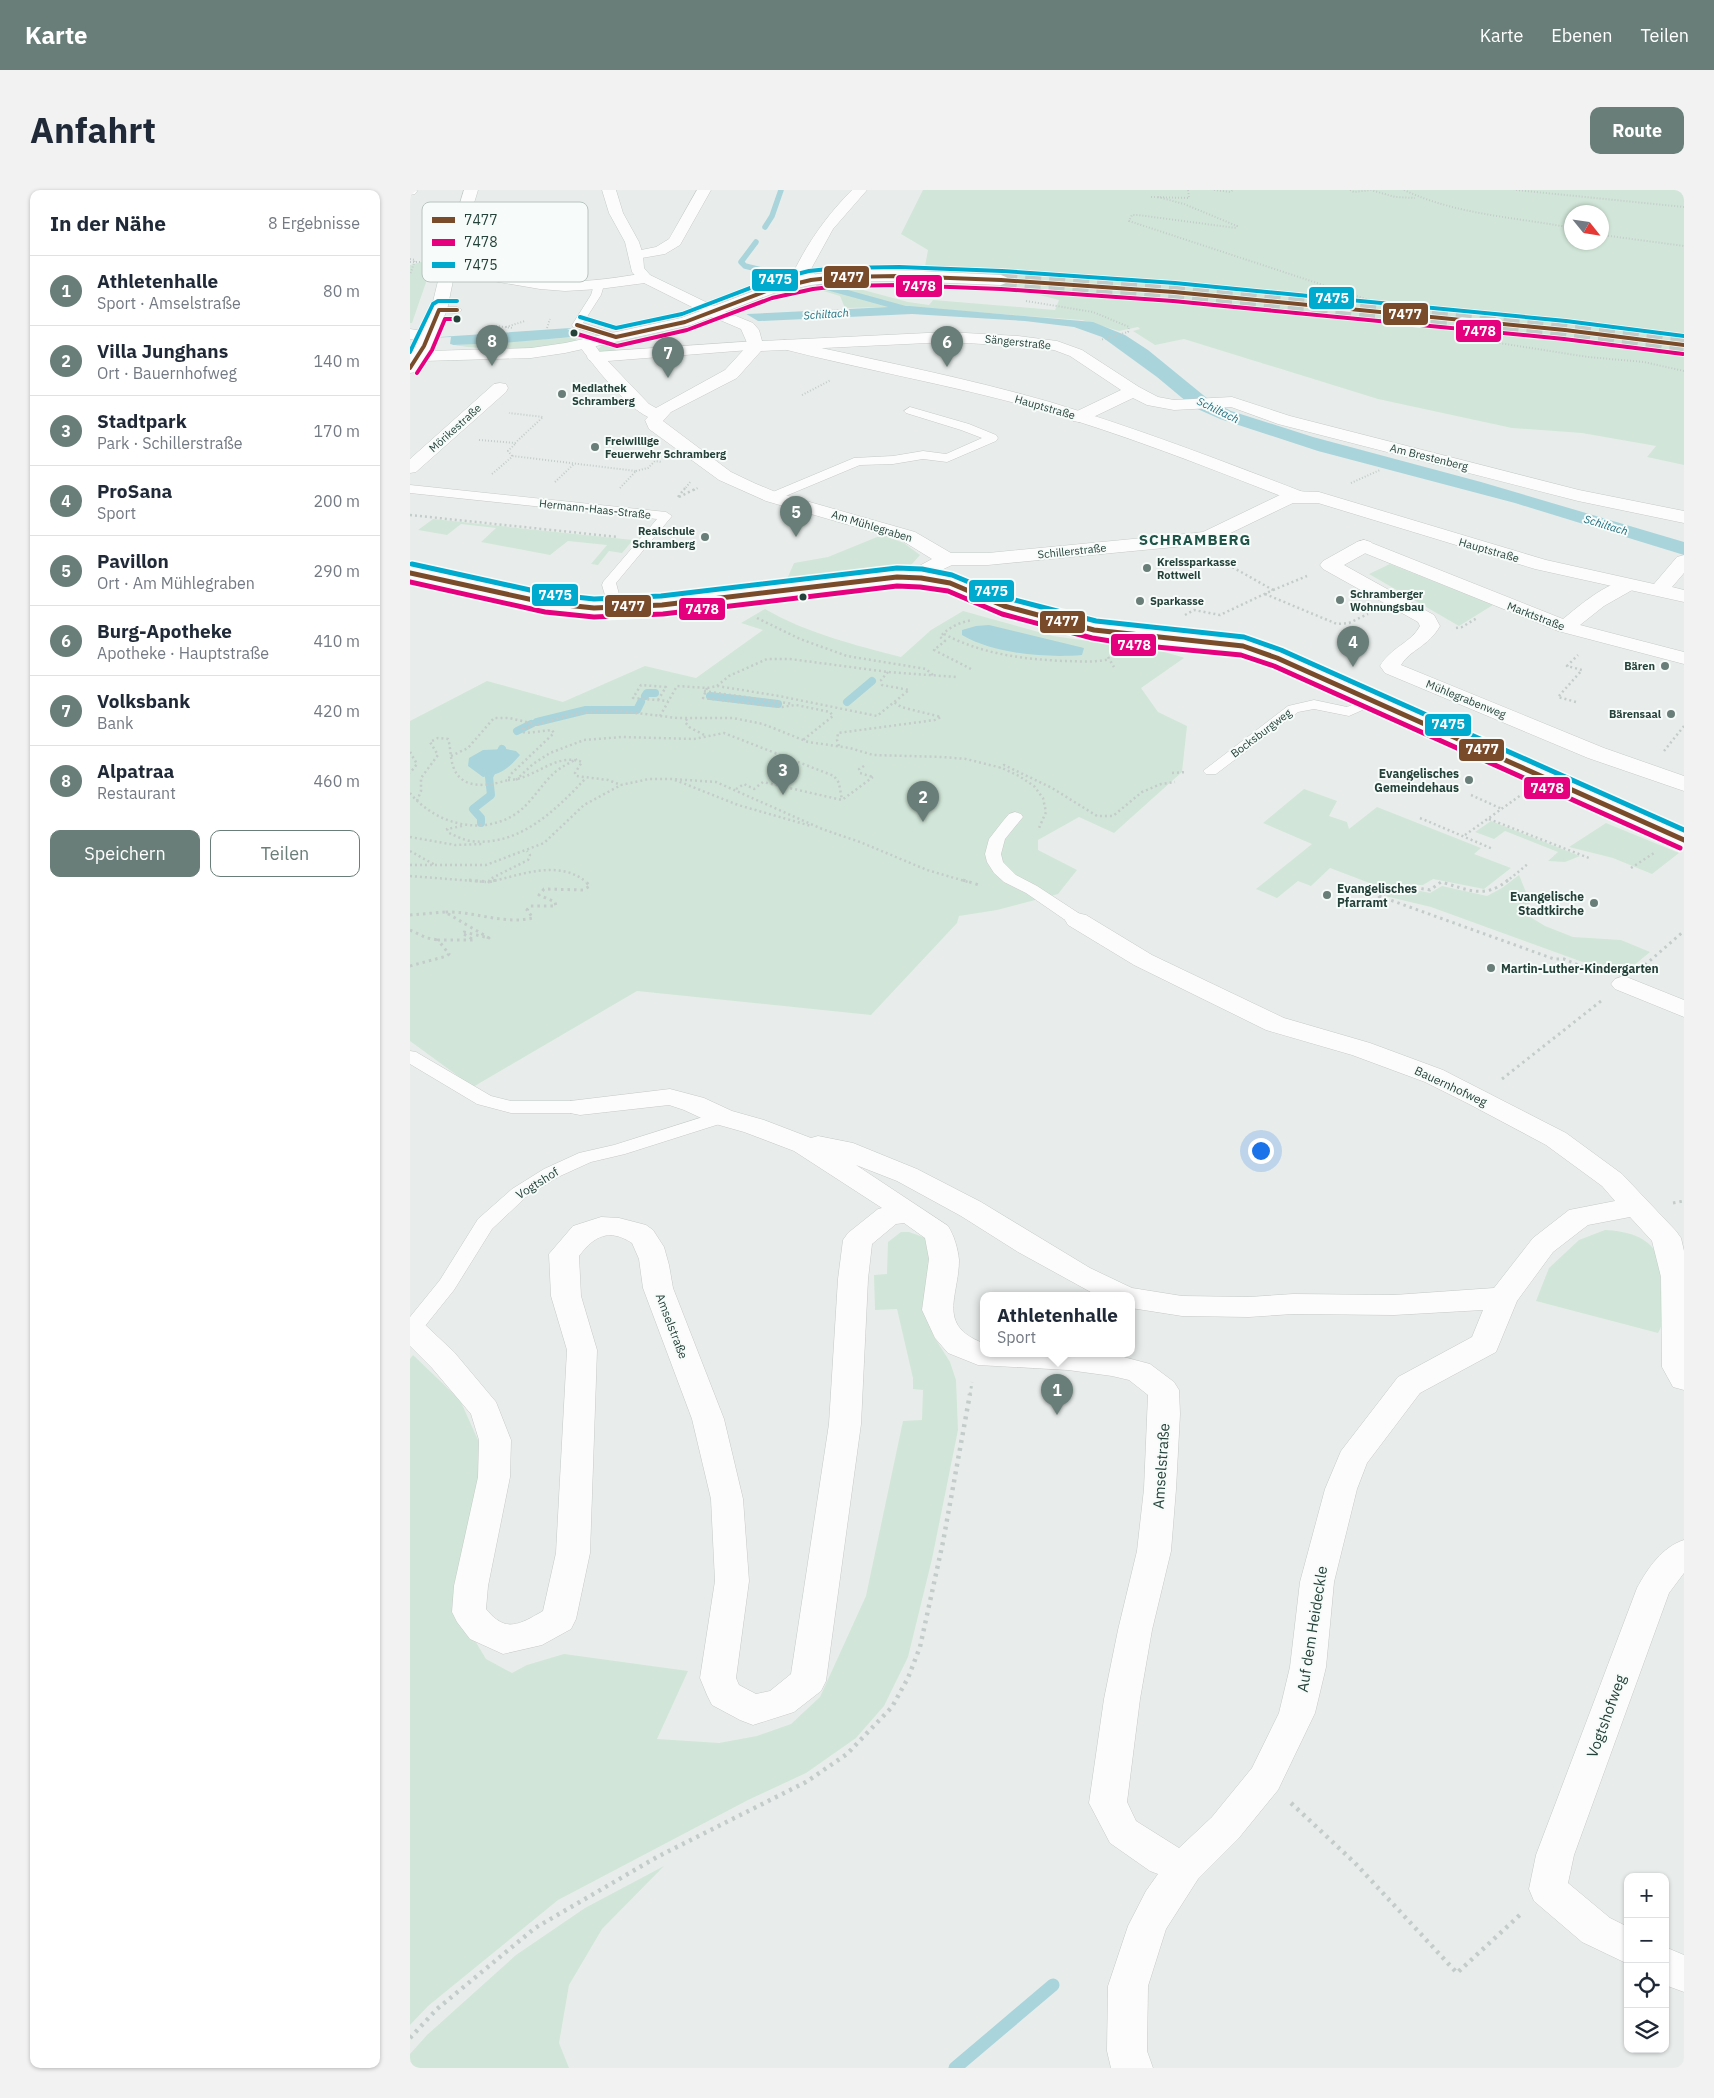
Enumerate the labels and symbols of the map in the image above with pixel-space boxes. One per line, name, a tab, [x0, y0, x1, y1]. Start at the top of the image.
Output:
legend	[422, 202, 588, 282]
north arrow	[1564, 205, 1609, 250]
text: 7477	[464, 211, 498, 229]
text: 7478	[464, 233, 498, 251]
text: 7475	[464, 256, 498, 274]
line badge: 7477	[823, 265, 870, 289]
line badge: 7475	[751, 268, 799, 292]
text: 7477	[830, 268, 864, 286]
text: 7475	[758, 270, 792, 288]
line badge: 7478	[895, 274, 943, 298]
text: 7478	[902, 277, 936, 295]
line badge: 7475	[1308, 286, 1355, 310]
text: 7475	[1315, 289, 1349, 307]
line badge: 7477	[1382, 302, 1429, 326]
water label: Schiltach	[803, 305, 849, 323]
text: 7477	[1388, 305, 1422, 323]
unlabelled marker	[452, 314, 462, 324]
line badge: 7478	[1455, 319, 1502, 343]
text: 7478	[1462, 322, 1496, 340]
pin: 8	[476, 325, 508, 366]
pin: 6	[931, 326, 963, 367]
unlabelled marker	[569, 328, 579, 338]
street label: Sängerstraße	[984, 332, 1052, 352]
pin: 7	[652, 337, 684, 378]
place label: Mediathek Schramberg	[572, 381, 636, 408]
marker: Mediathek Schramberg	[556, 388, 568, 400]
street label: Hauptstraße	[1013, 392, 1077, 422]
water label: Schiltach	[1195, 394, 1241, 426]
street label: Mörikestraße	[426, 401, 484, 455]
place label: Freiwillige Feuerwehr Schramberg	[605, 434, 727, 461]
marker: Freiwillige Feuerwehr Schramberg	[589, 441, 601, 453]
street label: Am Brestenberg	[1389, 441, 1470, 473]
street label: Hermann-Haas-Straße	[538, 496, 652, 522]
pin: 5	[780, 496, 812, 537]
street label: Am Mühlegraben	[830, 507, 914, 545]
water label: Schiltach	[1582, 512, 1630, 538]
place label: Realschule Schramberg	[632, 524, 696, 551]
district label: SCHRAMBERG	[1139, 530, 1251, 549]
marker: Realschule Schramberg	[699, 531, 711, 543]
street label: Hauptstraße	[1457, 535, 1521, 565]
street label: Schillerstraße	[1037, 540, 1107, 562]
place label: Kreissparkasse Rottweil	[1157, 555, 1236, 582]
marker: Kreissparkasse Rottweil	[1141, 562, 1153, 574]
line badge: 7475	[968, 579, 1015, 603]
text: 7475	[974, 582, 1008, 600]
line badge: 7475	[531, 583, 579, 607]
text: 7475	[538, 586, 572, 604]
place label: Schramberger Wohnungsbau	[1350, 587, 1424, 614]
unlabelled marker	[798, 592, 808, 602]
line badge: 7477	[604, 594, 652, 618]
place label: Sparkasse	[1150, 594, 1204, 608]
marker: Schramberger Wohnungsbau	[1334, 594, 1346, 606]
marker: Sparkasse	[1134, 595, 1146, 607]
text: 7477	[611, 597, 645, 615]
line badge: 7478	[678, 597, 726, 621]
street label: Marktstraße	[1505, 599, 1567, 633]
text: 7478	[685, 600, 719, 618]
line badge: 7477	[1039, 610, 1086, 634]
text: 7477	[1045, 612, 1079, 630]
pin: 4	[1337, 626, 1369, 667]
line badge: 7478	[1110, 633, 1157, 657]
text: 7478	[1117, 636, 1151, 654]
place label: Bären	[1624, 659, 1655, 673]
marker: Bären	[1659, 660, 1671, 672]
street label: Mühlegrabenweg	[1424, 677, 1508, 721]
street label: Bocksburgweg	[1228, 706, 1294, 760]
place label: Bärensaal	[1609, 707, 1662, 721]
marker: Bärensaal	[1665, 708, 1677, 720]
line badge: 7475	[1424, 713, 1472, 737]
text: 7475	[1431, 715, 1465, 733]
line badge: 7477	[1458, 738, 1505, 762]
text: 7477	[1465, 740, 1499, 758]
pin: 3	[767, 754, 799, 795]
place label: Evangelisches Gemeindehaus	[1374, 766, 1459, 795]
marker: Evangelisches Gemeindehaus	[1463, 774, 1475, 786]
line badge: 7478	[1523, 776, 1571, 800]
text: 7478	[1530, 779, 1564, 797]
pin: 2	[907, 781, 939, 822]
place label: Evangelisches Pfarramt	[1337, 881, 1417, 910]
marker: Evangelisches Pfarramt	[1321, 889, 1333, 901]
place label: Evangelische Stadtkirche	[1510, 889, 1584, 918]
marker: Evangelische Stadtkirche	[1588, 897, 1600, 909]
place label: Martin-Luther-Kindergarten	[1501, 961, 1659, 976]
marker: Martin-Luther-Kindergarten	[1485, 962, 1497, 974]
street label: Bauernhofweg	[1412, 1063, 1490, 1110]
your location	[1248, 1138, 1274, 1164]
street label: Vogtshof	[513, 1164, 561, 1202]
street label: Amselstraße	[653, 1291, 691, 1361]
pin: 1	[1041, 1374, 1073, 1415]
street label: Amselstraße	[1149, 1422, 1173, 1510]
street label: Auf dem Heideckle	[1293, 1565, 1331, 1693]
street label: Vogtshofweg	[1582, 1672, 1630, 1760]

